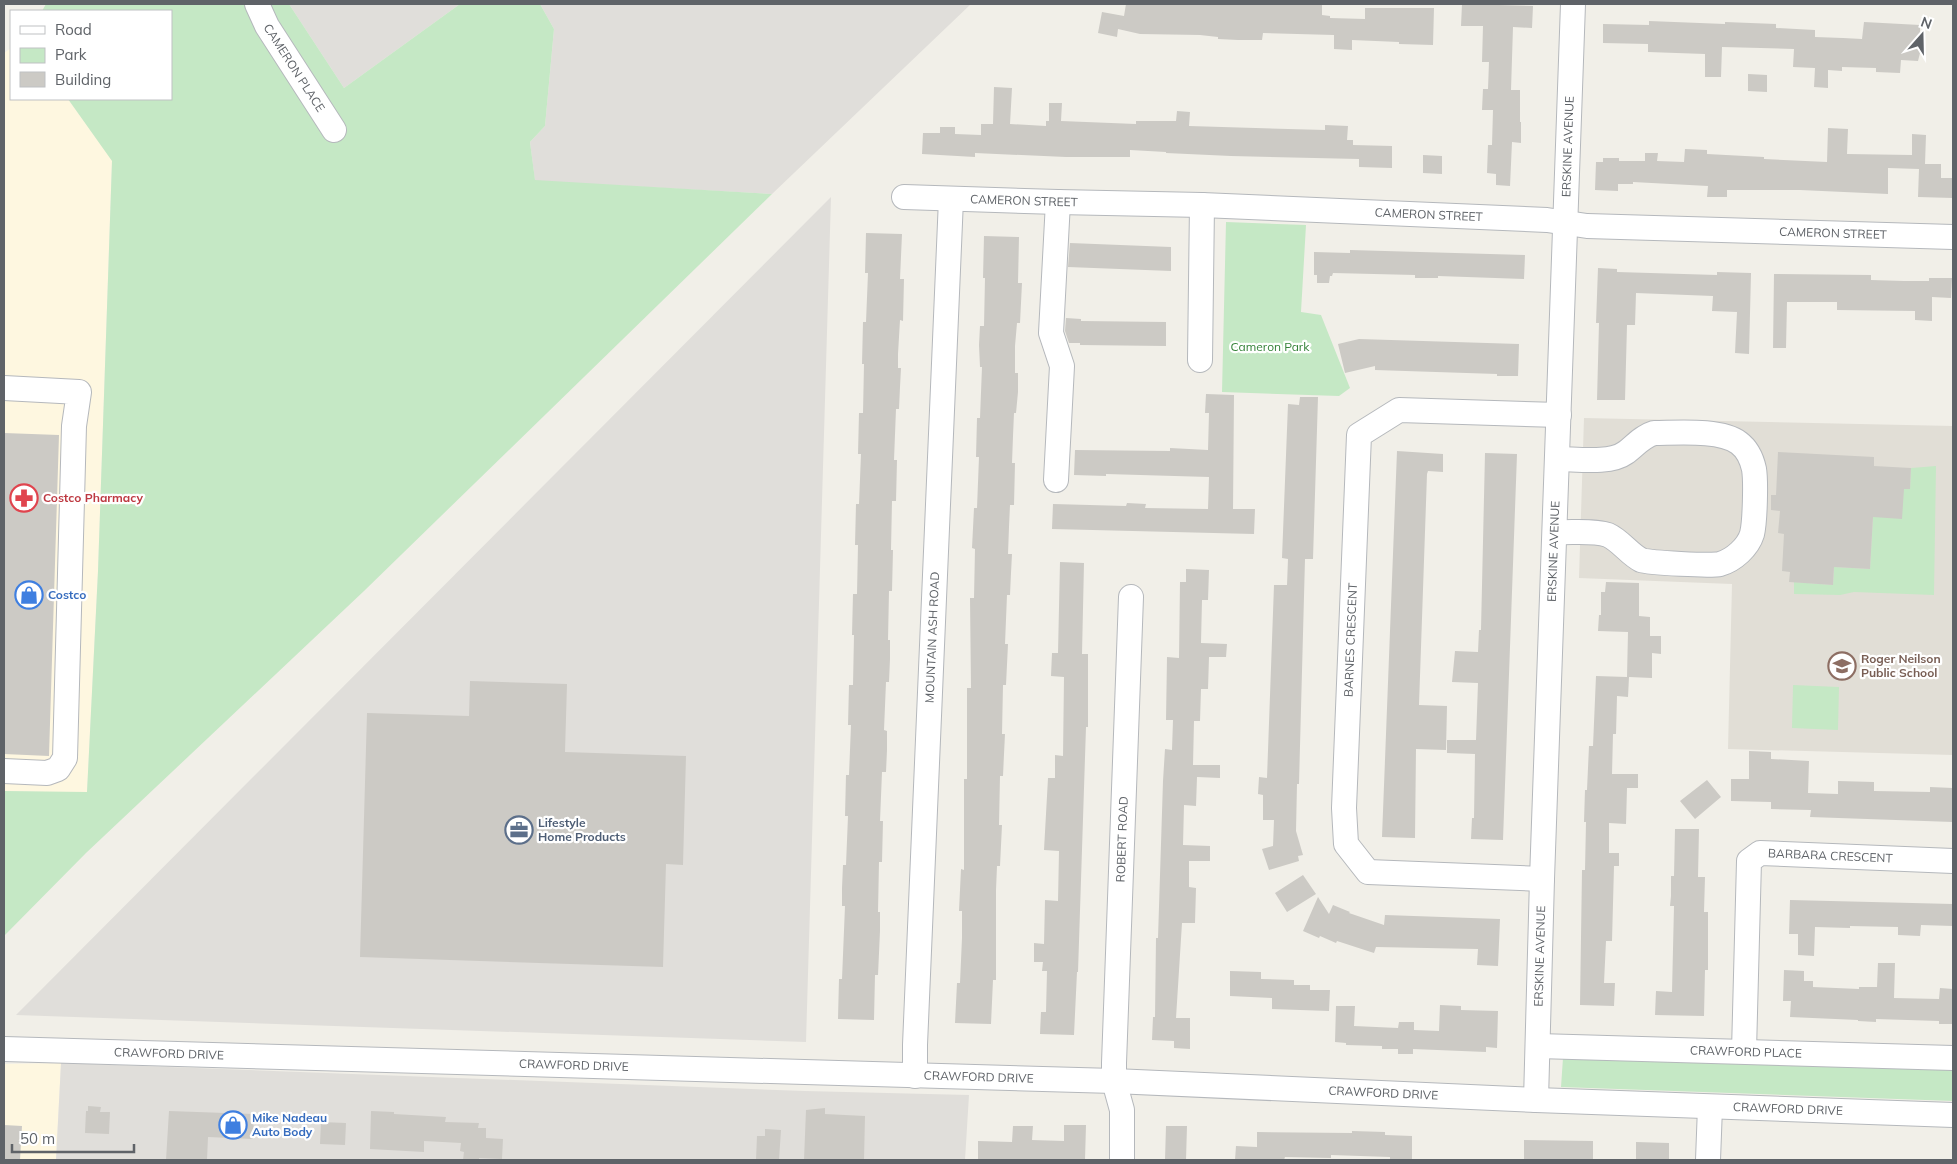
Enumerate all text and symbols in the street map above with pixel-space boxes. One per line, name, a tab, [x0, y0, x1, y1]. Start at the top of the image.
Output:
legend	[10, 10, 172, 100]
north arrow	[1897, 10, 1947, 60]
text: N	[1918, 13, 1934, 33]
text: Road	[55, 20, 92, 39]
street label: CAMERON PLACE	[261, 21, 328, 115]
text: Park	[55, 45, 87, 64]
text: Building	[55, 70, 111, 89]
street label: ERSKINE AVENUE	[1558, 96, 1577, 197]
street label: CAMERON STREET	[970, 191, 1079, 209]
street label: CAMERON STREET	[1374, 205, 1484, 224]
street label: CAMERON STREET	[1779, 224, 1888, 242]
park label: Cameron Park	[1231, 339, 1310, 354]
pharmacy icon: Costco Pharmacy	[9, 483, 39, 513]
place label: Costco Pharmacy	[43, 490, 143, 505]
street label: ERSKINE AVENUE	[1544, 500, 1562, 602]
street label: MOUNTAIN ASH ROAD	[922, 571, 942, 703]
shop icon: Costco	[14, 580, 44, 610]
street label: BARNES CRESCENT	[1340, 582, 1360, 697]
place label: Costco	[48, 587, 86, 602]
school or university icon: Roger Neilson Public School	[1827, 651, 1857, 681]
place label: Roger Neilson Public School	[1861, 651, 1941, 680]
street label: ROBERT ROAD	[1113, 796, 1131, 883]
office icon: Lifestyle Home Products	[504, 815, 534, 845]
place label: Lifestyle Home Products	[538, 815, 626, 844]
street label: BARBARA CRESCENT	[1768, 845, 1894, 866]
street label: ERSKINE AVENUE	[1531, 905, 1548, 1007]
street label: CRAWFORD PLACE	[1690, 1042, 1802, 1061]
street label: CRAWFORD DRIVE	[114, 1044, 224, 1062]
street label: CRAWFORD DRIVE	[519, 1056, 629, 1074]
street label: CRAWFORD DRIVE	[923, 1068, 1034, 1086]
street label: CRAWFORD DRIVE	[1328, 1083, 1439, 1103]
street label: CRAWFORD DRIVE	[1733, 1099, 1843, 1118]
shop icon: Mike Nadeau Auto Body	[218, 1110, 248, 1140]
place label: Mike Nadeau Auto Body	[252, 1110, 327, 1139]
scale bar	[12, 1122, 135, 1154]
text: 50 m	[20, 1129, 55, 1148]

